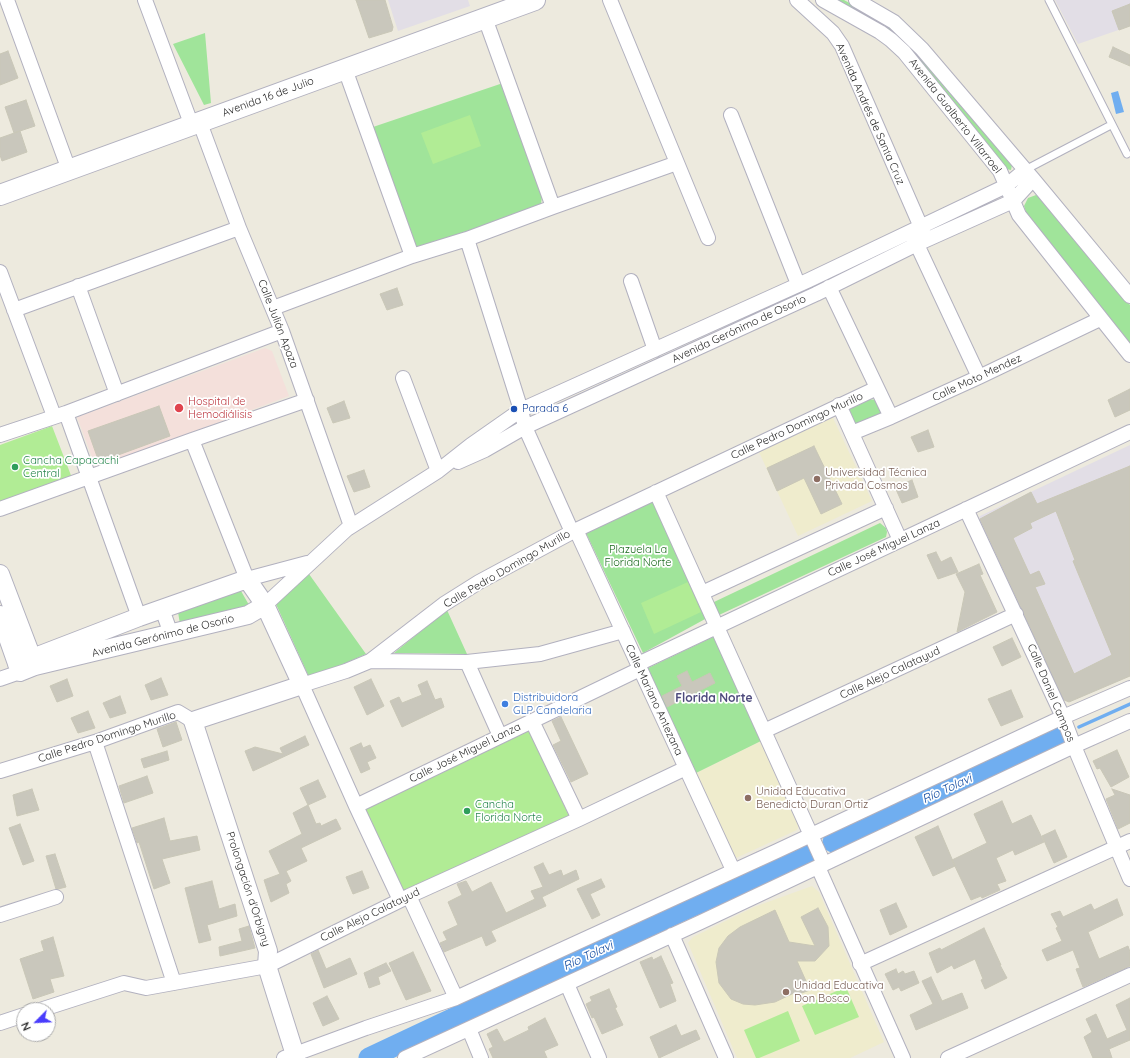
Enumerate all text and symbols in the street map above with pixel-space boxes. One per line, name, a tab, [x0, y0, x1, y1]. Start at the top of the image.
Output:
street label: Avenida Andrés de Santa Cruz	[833, 41, 907, 187]
street label: Avenida Gualberto Villarroel	[906, 56, 1004, 176]
street label: Avenida 16 de Julio	[220, 74, 316, 120]
street label: Calle Julián Apaza	[255, 278, 301, 370]
street label: Avenida Gerónimo de Osorio	[670, 292, 808, 366]
street label: Calle Moto Mendez	[930, 352, 1024, 404]
street label: Calle Pedro Domingo Murillo	[729, 390, 865, 462]
place label: Hospital de Hemodiálisis	[188, 395, 252, 421]
marker: Hospital de Hemodiálisis	[173, 402, 185, 414]
place label: Parada 6	[522, 402, 568, 416]
marker: Parada 6	[509, 404, 519, 414]
place label: Cancha Capacachi Central	[23, 454, 119, 480]
marker: Cancha Capacachi Central	[10, 462, 20, 472]
place label: Universidad Técnica Privada Cosmos	[825, 466, 927, 492]
marker: Universidad Técnica Privada Cosmos	[812, 474, 822, 484]
street label: Calle José Miguel Lanza	[826, 516, 942, 580]
street label: Calle Pedro Domingo Murillo	[441, 527, 573, 611]
park label: Plazuela La Florida Norte	[605, 543, 671, 569]
street label: Avenida Gerónimo de Osorio	[90, 612, 236, 660]
street label: Calle Mariano Antezana	[622, 642, 686, 758]
street label: Calle Daniel Campos	[1024, 642, 1078, 744]
street label: Calle Alejo Calatayud	[838, 644, 942, 702]
place label: Distribuidora GLP Candelaria	[513, 691, 592, 717]
district label: Florida Norte	[675, 691, 753, 705]
marker: Distribuidora GLP Candelaria	[500, 699, 510, 709]
street label: Calle Pedro Domingo Murillo	[36, 708, 178, 766]
street label: Calle José Miguel Lanza	[407, 720, 523, 786]
water label: Río Tolavi	[920, 771, 974, 807]
place label: Unidad Educativa Benedicto Duran Ortiz	[756, 785, 868, 811]
marker: Unidad Educativa Benedicto Duran Ortiz	[743, 793, 753, 803]
place label: Cancha Florida Norte	[475, 798, 542, 824]
marker: Cancha Florida Norte	[462, 806, 472, 816]
street label: Prolongación d'Orbigny	[223, 830, 273, 948]
street label: Calle Alejo Calatayud	[318, 885, 422, 945]
water label: Río Tolavi	[561, 938, 615, 974]
place label: Unidad Educativa Don Bosco	[794, 979, 884, 1005]
marker: Unidad Educativa Don Bosco	[781, 987, 791, 997]
north arrow	[16, 1002, 56, 1042]
text: N	[18, 1020, 34, 1033]

